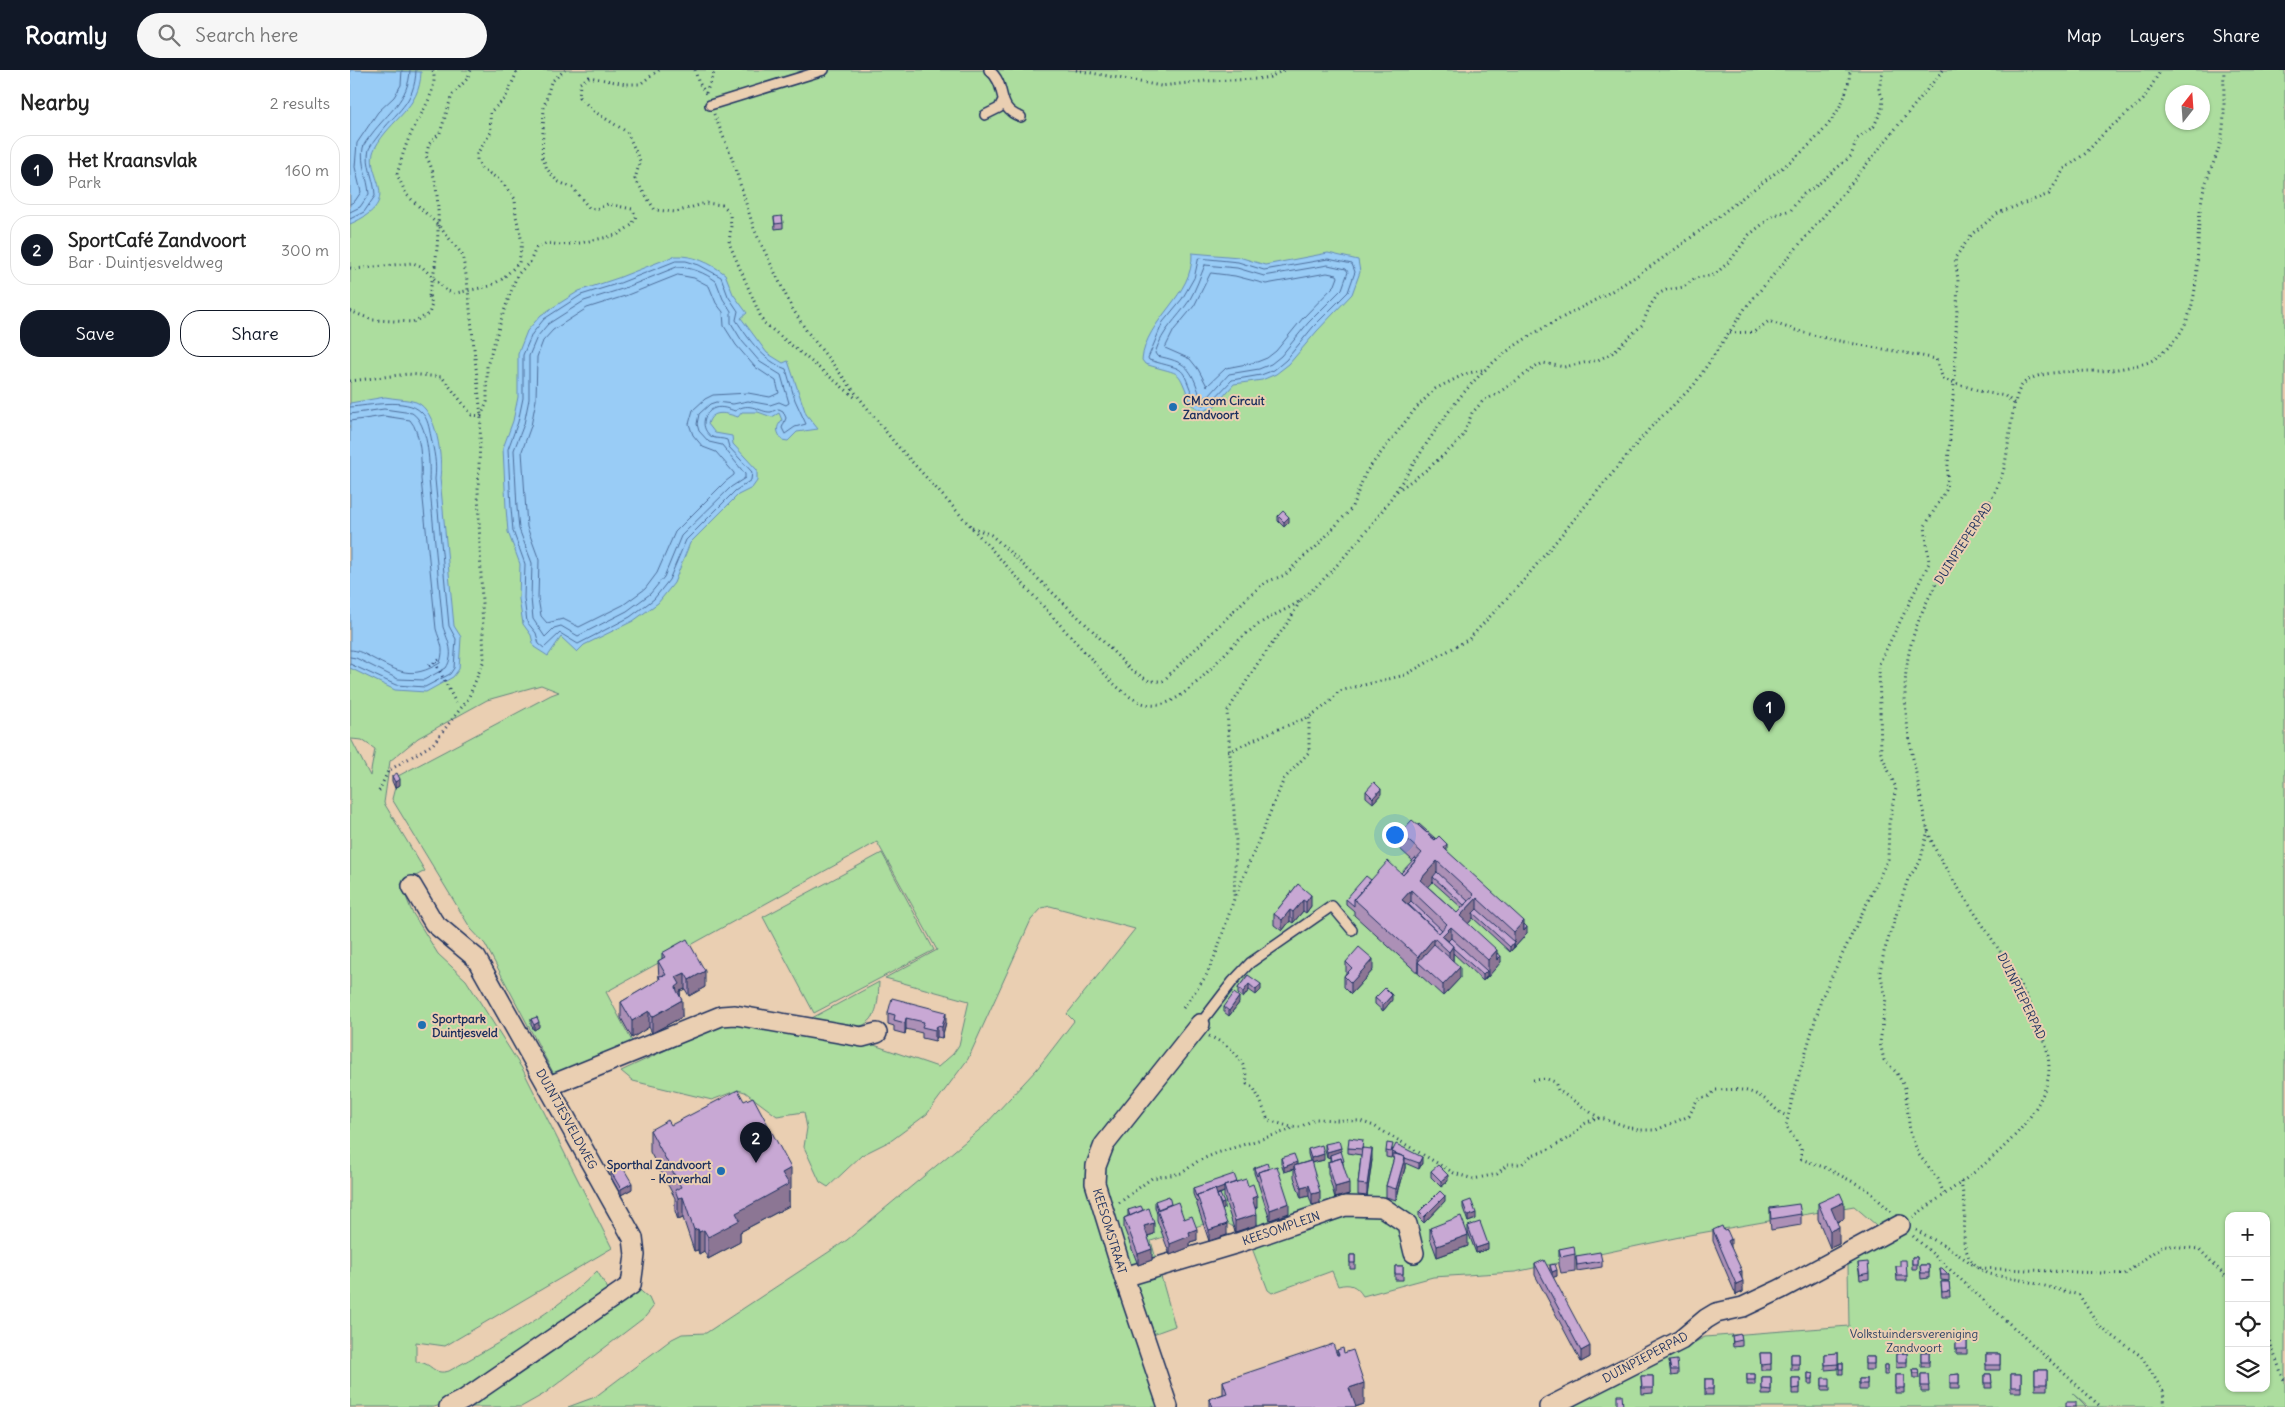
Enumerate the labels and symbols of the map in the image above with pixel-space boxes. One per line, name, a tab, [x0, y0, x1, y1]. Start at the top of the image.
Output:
north arrow	[2165, 85, 2210, 130]
place label: CM.com Circuit Zandvoort	[1183, 393, 1265, 422]
marker: CM.com Circuit Zandvoort	[1167, 401, 1179, 413]
street label: DUINPIEPERPAD	[1931, 499, 1995, 587]
pin: 1	[1753, 691, 1785, 732]
your location	[1382, 822, 1408, 848]
street label: DUINPIEPERPAD	[1995, 950, 2049, 1042]
place label: Sportpark Duintjesveld	[432, 1011, 498, 1040]
marker: Sportpark Duintjesveld	[416, 1019, 428, 1031]
street label: DUINTJESVELDWEG	[533, 1066, 601, 1172]
pin: 2	[740, 1122, 772, 1163]
place label: Sporthal Zandvoort - Korverhal	[607, 1157, 712, 1186]
marker: Sporthal Zandvoort - Korverhal	[715, 1165, 727, 1177]
street label: KEESOMSTRAAT	[1090, 1186, 1130, 1276]
street label: KEESOMPLEIN	[1240, 1208, 1322, 1248]
park label: Volkstuindersvereniging Zandvoort	[1850, 1326, 1978, 1355]
street label: DUINPIEPERPAD	[1600, 1328, 1690, 1386]

